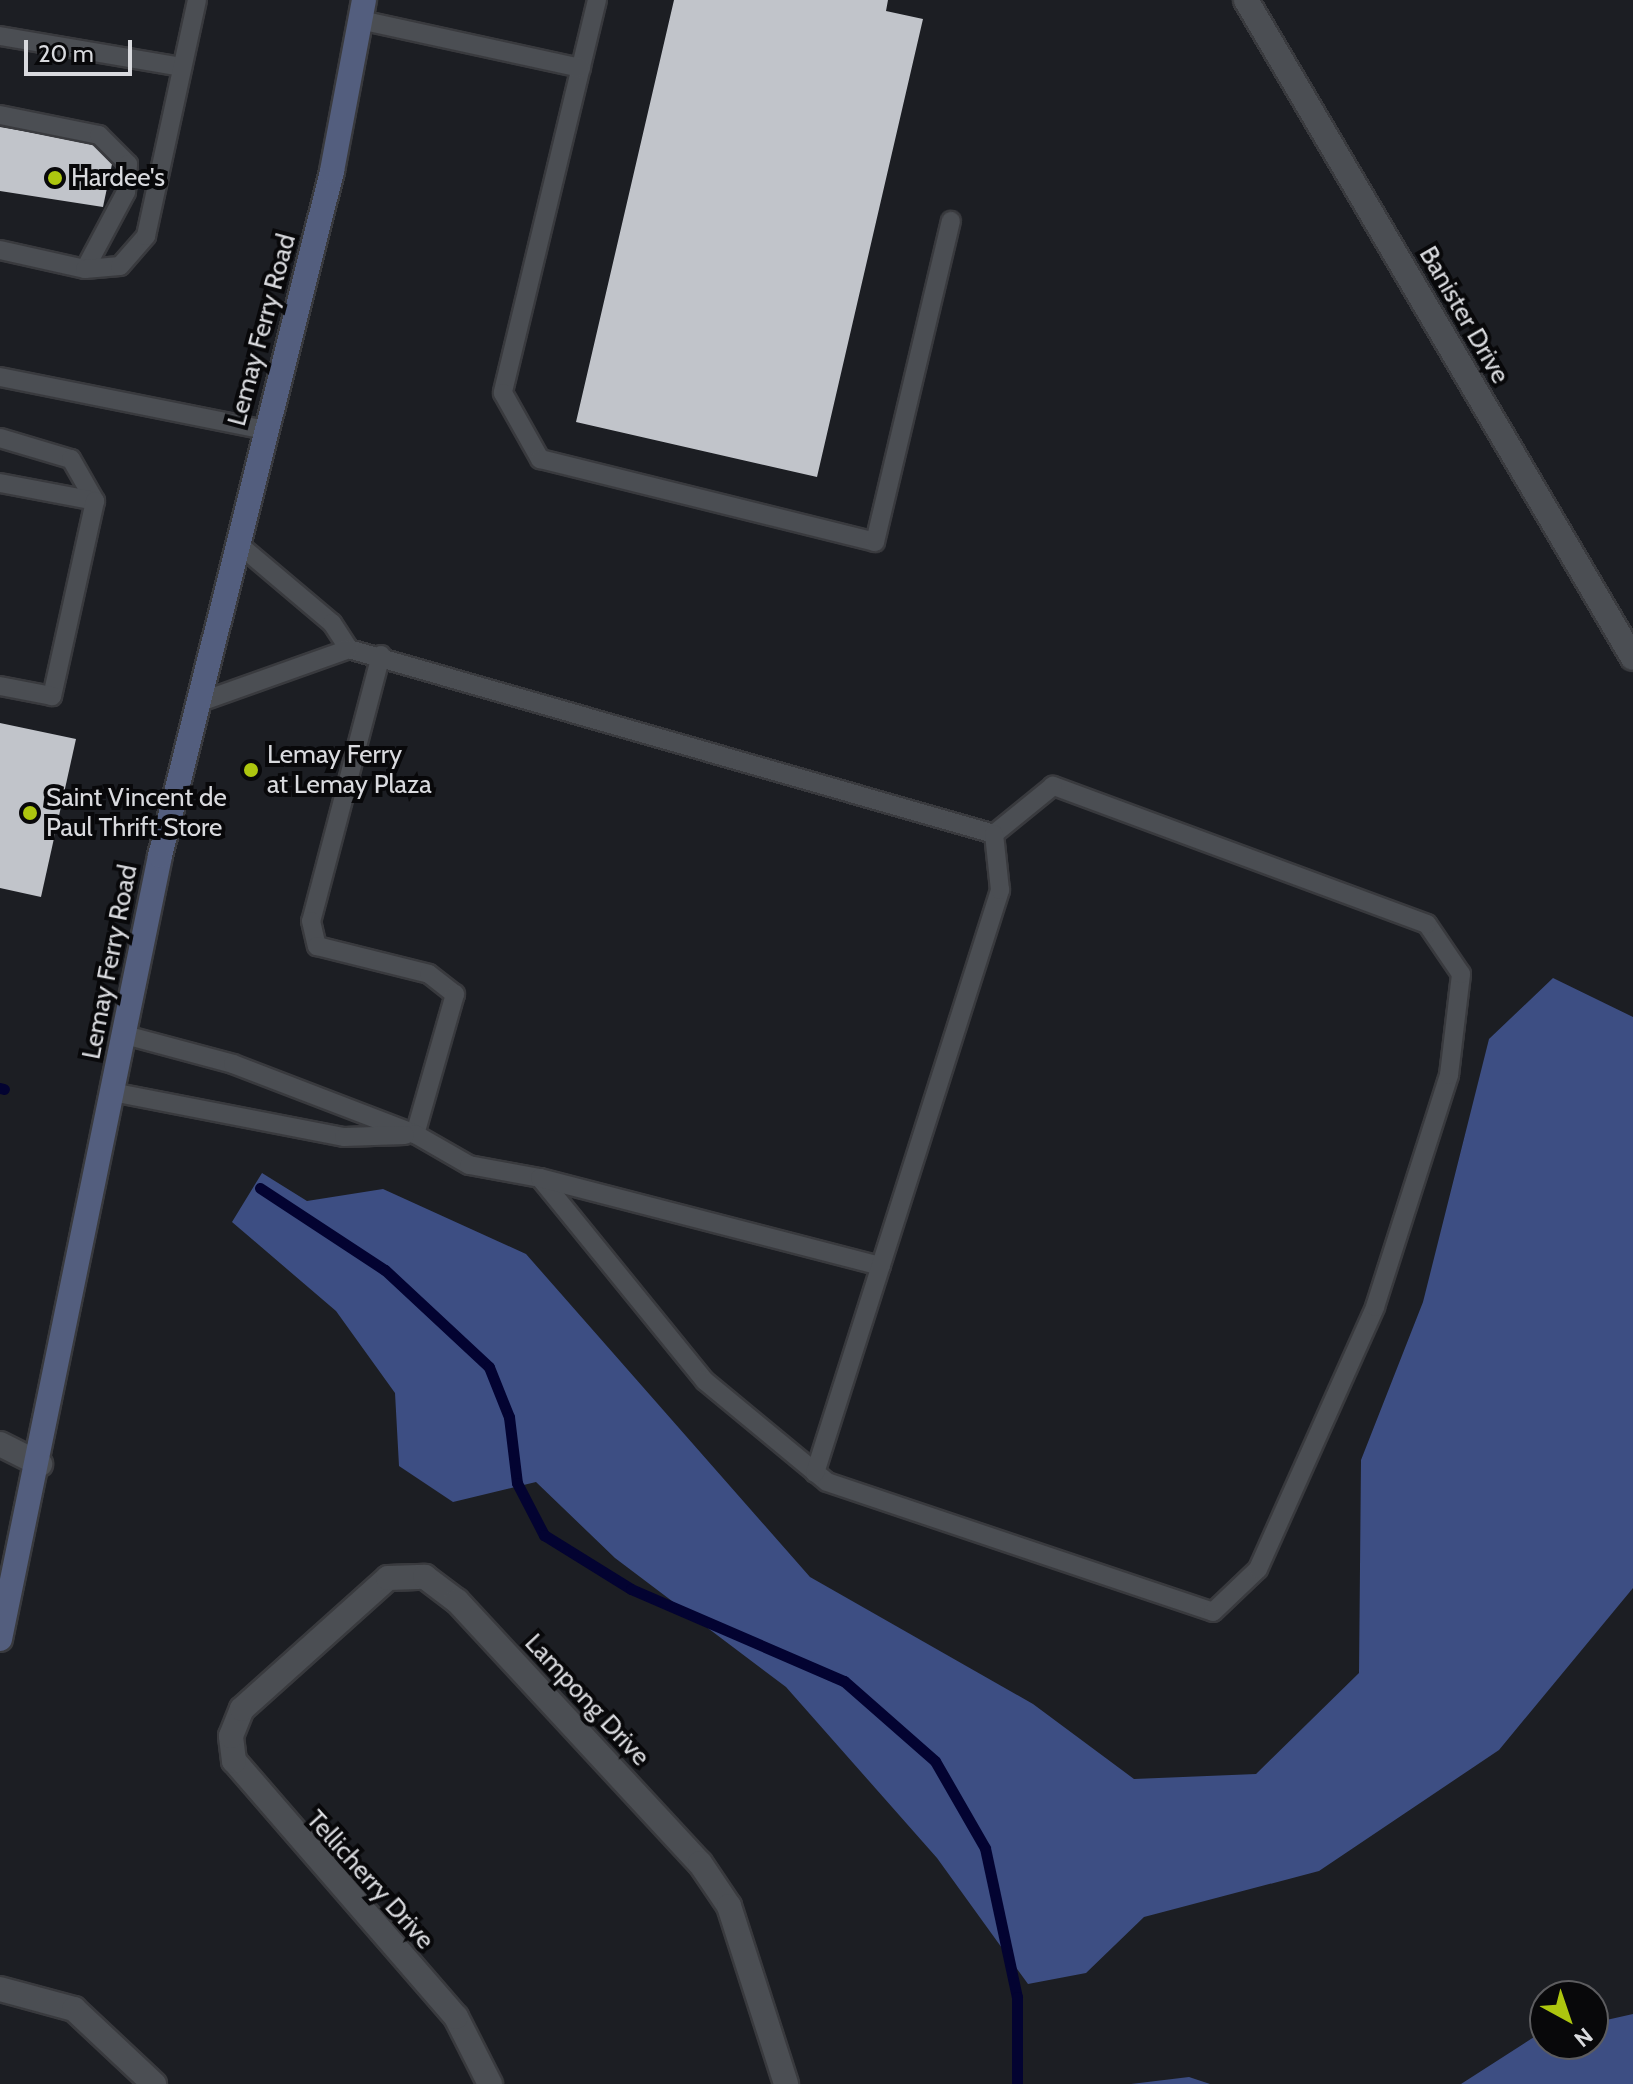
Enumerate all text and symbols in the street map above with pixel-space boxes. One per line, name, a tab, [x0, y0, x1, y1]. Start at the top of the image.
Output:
scale bar	[28, 24, 136, 74]
text: 20 m	[38, 39, 94, 68]
place label: Hardee's	[71, 162, 165, 194]
marker: Hardee's	[46, 169, 64, 187]
street label: Lemay Ferry Road	[221, 231, 303, 429]
street label: Banister Drive	[1412, 241, 1516, 389]
place label: Lemay Ferry at Lemay Plaza	[267, 739, 432, 800]
marker: Lemay Ferry at Lemay Plaza	[242, 761, 260, 779]
place label: Saint Vincent de Paul Thrift Store	[46, 782, 227, 844]
marker: Saint Vincent de Paul Thrift Store	[21, 804, 39, 822]
street label: Lemay Ferry Road	[76, 862, 144, 1062]
street label: Lampong Drive	[518, 1628, 656, 1772]
street label: Tellicherry Drive	[300, 1804, 440, 1956]
north arrow	[1529, 1980, 1609, 2060]
text: N	[1569, 2022, 1598, 2053]

